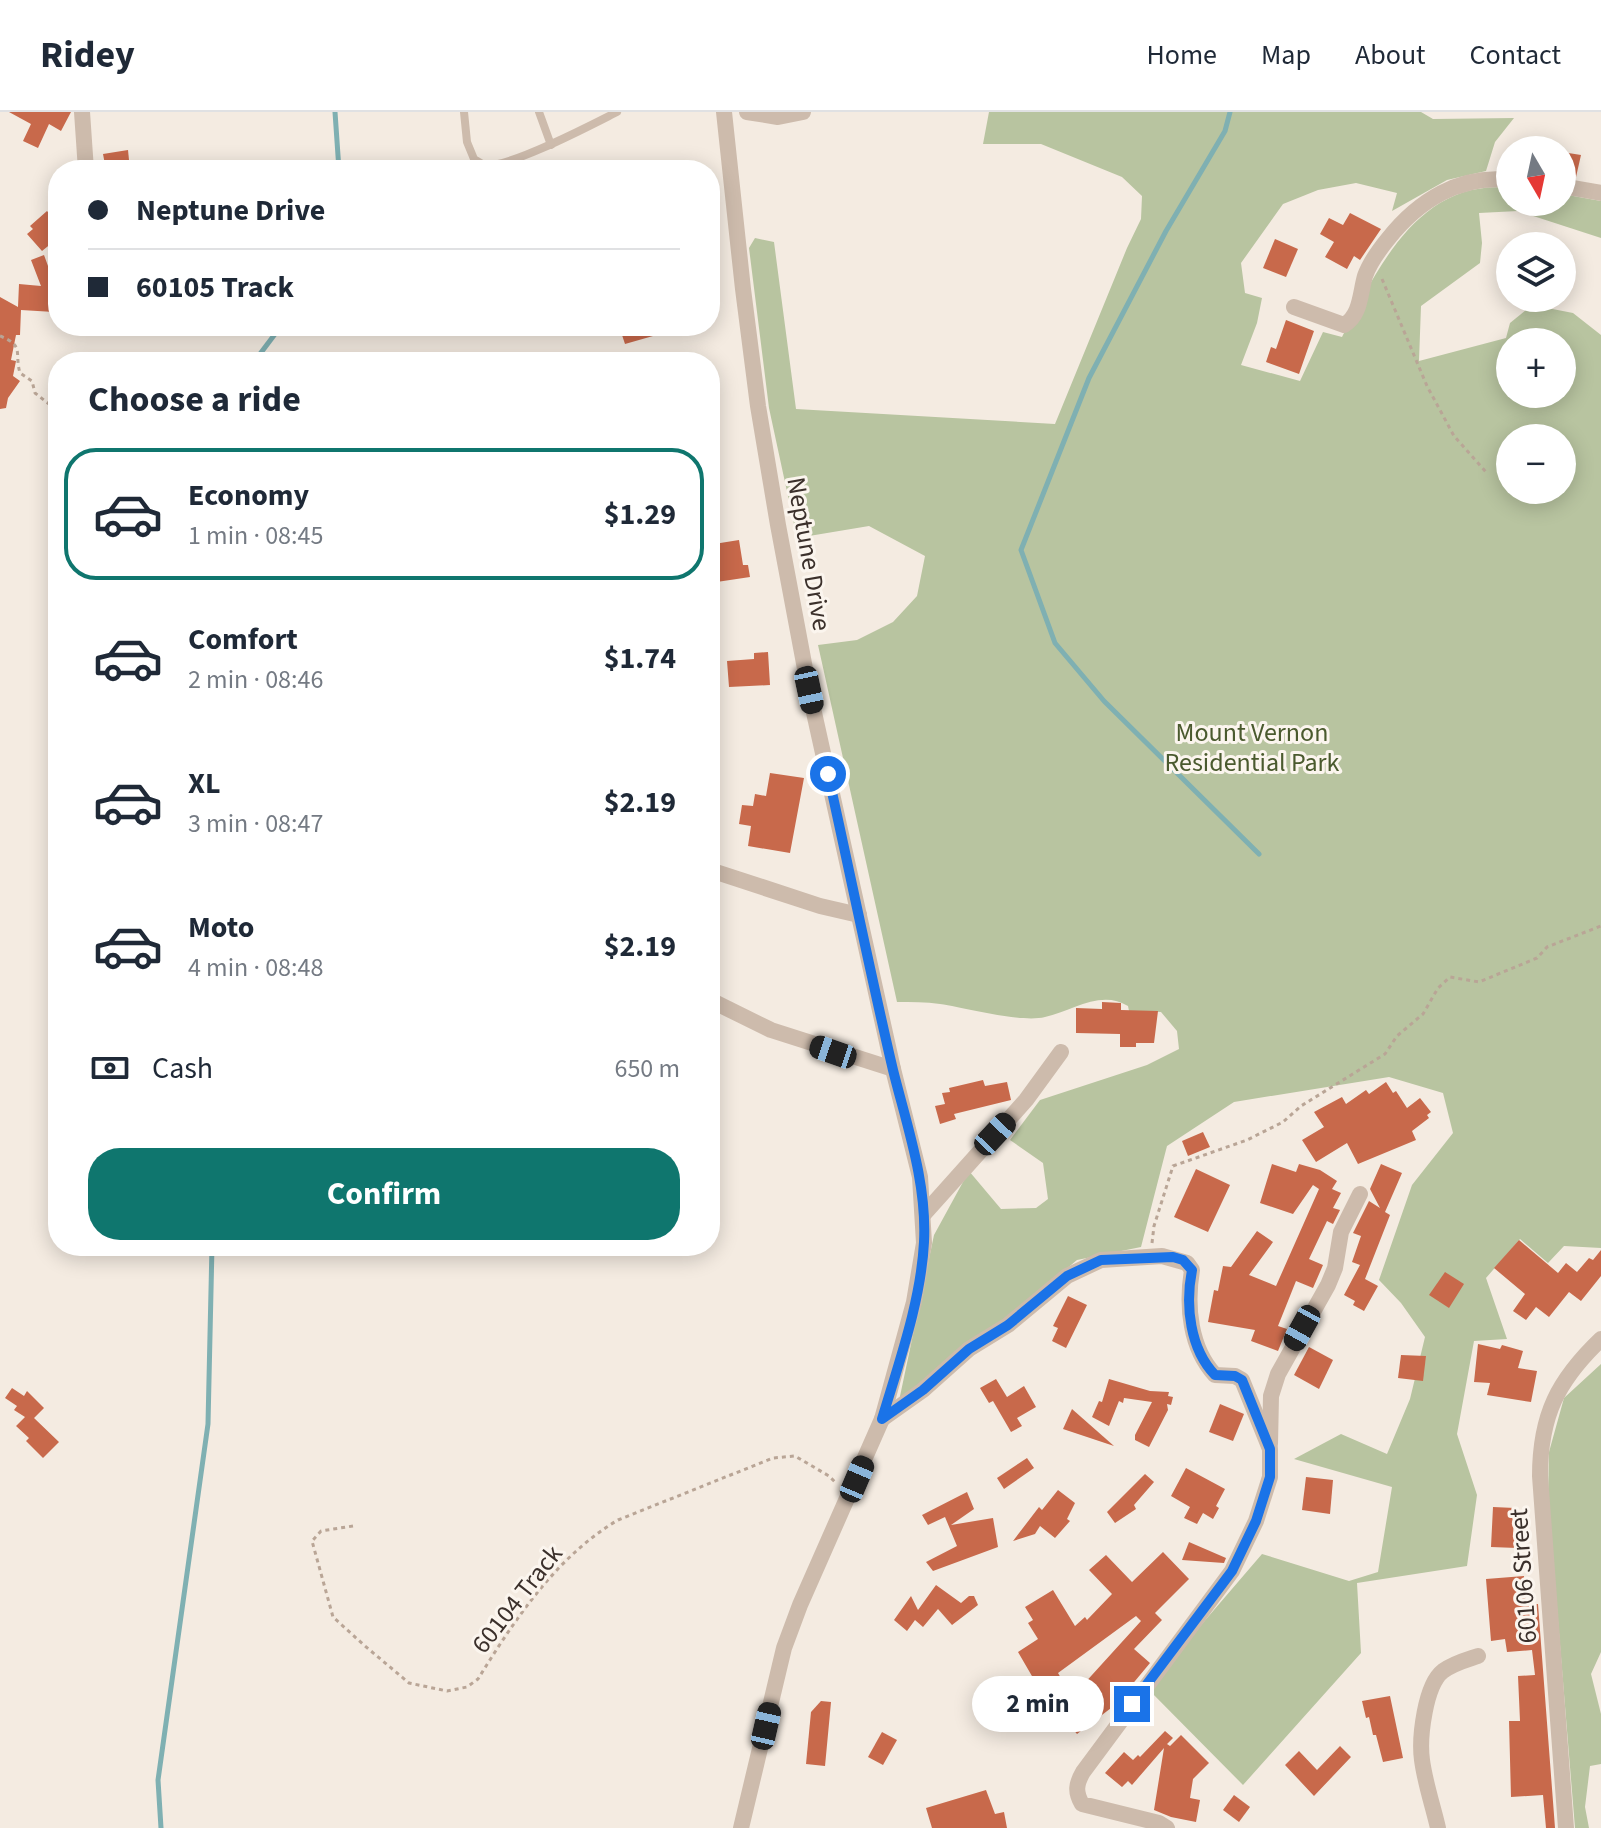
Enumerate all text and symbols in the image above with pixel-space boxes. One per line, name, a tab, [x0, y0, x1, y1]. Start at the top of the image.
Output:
text: Ridey	[40, 28, 135, 82]
text: Home	[1146, 35, 1217, 75]
text: Map	[1261, 35, 1311, 75]
text: About	[1355, 35, 1426, 75]
text: Contact	[1470, 35, 1561, 75]
north arrow	[1496, 136, 1576, 216]
map controls	[1496, 136, 1576, 504]
text: Neptune Drive	[136, 189, 325, 232]
button: layers	[1496, 232, 1576, 312]
text: 60105 Track	[136, 266, 294, 309]
button: +	[1496, 328, 1576, 408]
text: Choose a ride	[88, 374, 301, 425]
button: −	[1496, 424, 1576, 504]
text: Economy	[188, 474, 309, 517]
street label: Neptune Drive	[777, 474, 841, 634]
icon: car	[92, 478, 164, 550]
text: $1.29	[604, 493, 676, 536]
text: 1 min · 08:45	[188, 517, 323, 554]
text: Comfort	[188, 618, 298, 661]
icon: car	[92, 622, 164, 694]
text: $1.74	[604, 637, 676, 680]
text: 2 min · 08:46	[188, 661, 323, 698]
car	[792, 664, 826, 716]
park label: Mount Vernon Residential Park	[1165, 714, 1340, 781]
route start	[810, 756, 846, 792]
text: XL	[188, 762, 221, 805]
icon: car	[92, 766, 164, 838]
text: $2.19	[604, 781, 676, 824]
text: 3 min · 08:47	[188, 805, 323, 842]
text: Moto	[188, 906, 254, 949]
icon: car	[92, 910, 164, 982]
text: $2.19	[604, 925, 676, 968]
text: 4 min · 08:48	[188, 949, 323, 986]
car	[806, 1033, 860, 1071]
icon: cash	[88, 1046, 132, 1090]
text: Cash	[152, 1047, 213, 1090]
text: 650 m	[614, 1050, 680, 1087]
car	[970, 1108, 1020, 1160]
button: Confirm	[88, 1148, 680, 1240]
car	[1280, 1301, 1324, 1355]
car	[837, 1452, 877, 1506]
street label: 60106 Street	[1500, 1507, 1546, 1645]
street label: 60104 Track	[463, 1537, 571, 1661]
callout: 2 min	[972, 1676, 1104, 1732]
text: 2 min	[1006, 1685, 1070, 1722]
route end	[1114, 1686, 1150, 1722]
car	[749, 1700, 783, 1752]

